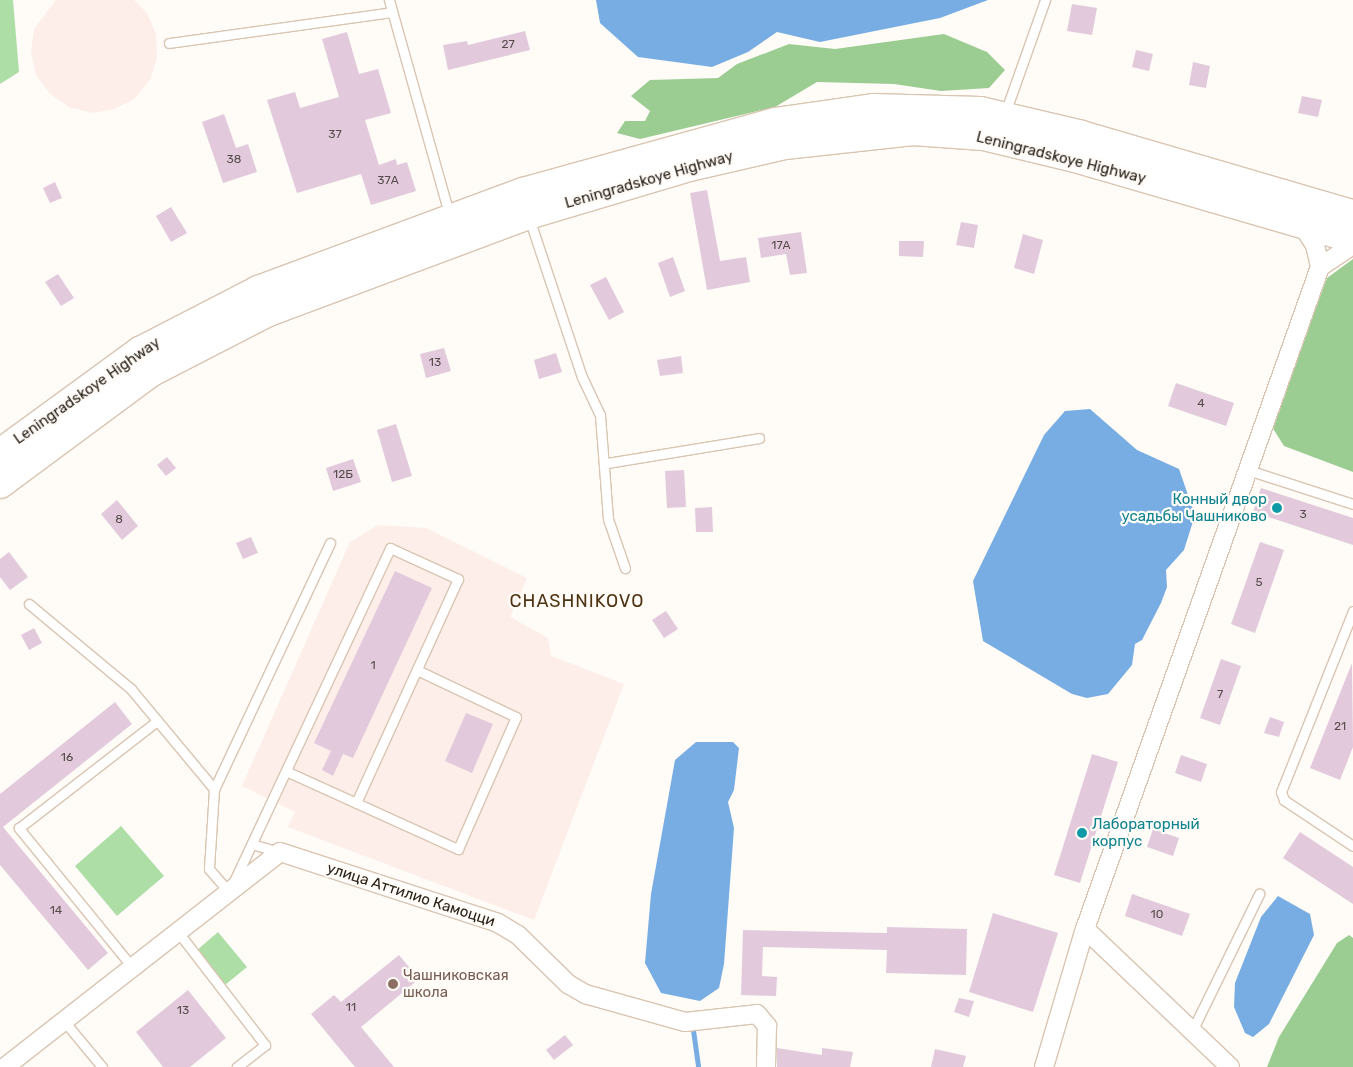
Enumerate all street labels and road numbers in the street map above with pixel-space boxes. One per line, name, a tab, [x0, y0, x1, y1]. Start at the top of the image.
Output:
street label: Leningradskoye Highway	[974, 128, 1148, 188]
street label: Leningradskoye Highway	[563, 147, 735, 213]
street label: Leningradskoye Highway	[11, 334, 163, 448]
street label: улица Аттилио Камоцци	[325, 859, 497, 931]

